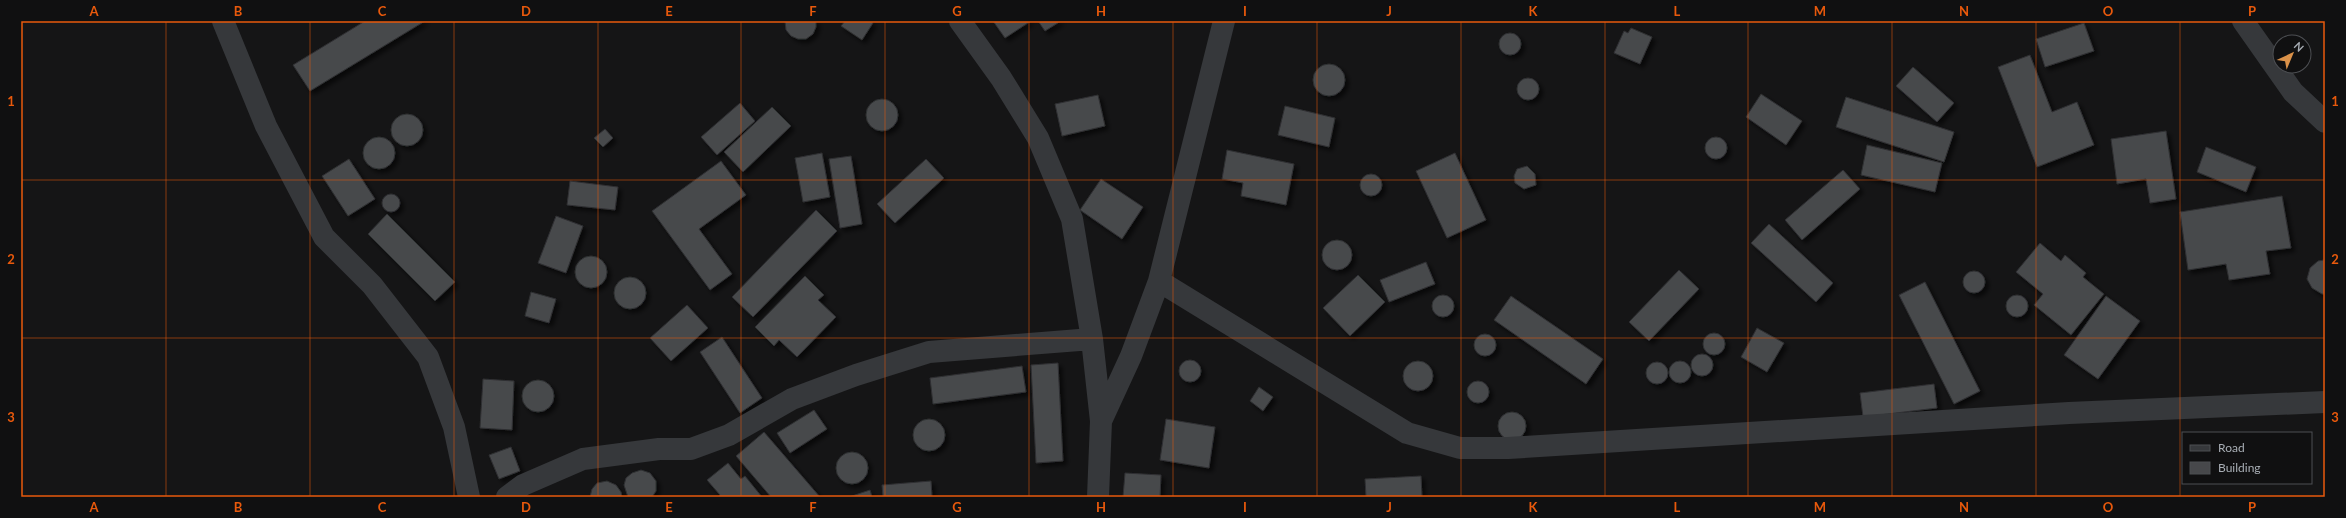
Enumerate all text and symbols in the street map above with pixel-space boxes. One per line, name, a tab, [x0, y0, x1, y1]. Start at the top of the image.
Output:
text: A	[88, 3, 99, 19]
text: B	[234, 3, 243, 19]
text: C	[378, 3, 387, 19]
text: D	[521, 3, 531, 19]
text: E	[665, 3, 673, 19]
text: F	[809, 3, 817, 19]
text: G	[952, 3, 962, 19]
text: H	[1096, 3, 1106, 19]
text: I	[1243, 3, 1247, 19]
text: J	[1386, 3, 1392, 19]
text: K	[1529, 3, 1539, 19]
text: L	[1674, 3, 1681, 19]
text: M	[1814, 3, 1826, 19]
text: N	[1959, 3, 1969, 19]
text: O	[2103, 3, 2114, 19]
text: P	[2248, 3, 2256, 19]
north arrow	[2272, 34, 2312, 74]
text: N	[2292, 39, 2307, 54]
text: 1	[7, 93, 15, 109]
text: 1	[2331, 93, 2339, 109]
text: 2	[7, 251, 15, 267]
text: 2	[2331, 251, 2339, 267]
text: 3	[7, 409, 15, 425]
text: 3	[2331, 409, 2339, 425]
legend	[2182, 432, 2312, 484]
text: Road	[2218, 440, 2245, 455]
text: Building	[2218, 460, 2261, 475]
text: A	[88, 499, 99, 515]
text: B	[234, 499, 243, 515]
text: C	[378, 499, 387, 515]
text: D	[521, 499, 531, 515]
text: E	[665, 499, 673, 515]
text: F	[809, 499, 817, 515]
text: G	[952, 499, 962, 515]
text: H	[1096, 499, 1106, 515]
text: I	[1243, 499, 1247, 515]
text: J	[1386, 499, 1392, 515]
text: K	[1529, 499, 1539, 515]
text: L	[1674, 499, 1681, 515]
text: M	[1814, 499, 1826, 515]
text: N	[1959, 499, 1969, 515]
text: O	[2103, 499, 2114, 515]
text: P	[2248, 499, 2256, 515]

